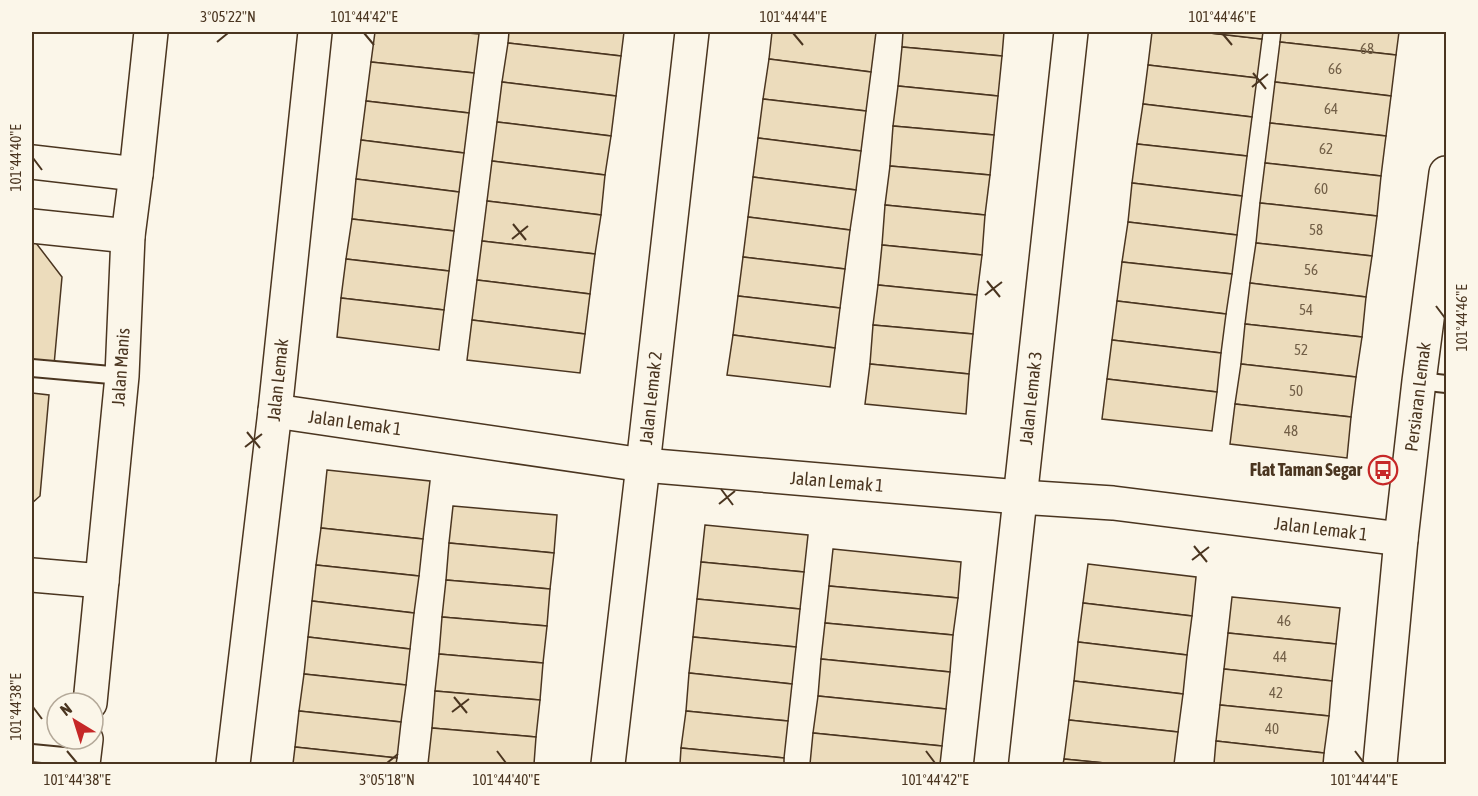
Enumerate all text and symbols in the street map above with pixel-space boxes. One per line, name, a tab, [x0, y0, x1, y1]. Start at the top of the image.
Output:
text: 3°05'22"N	[200, 8, 256, 25]
text: 101°44'42"E	[330, 8, 398, 25]
text: 101°44'44"E	[759, 8, 827, 25]
text: 101°44'46"E	[1188, 8, 1256, 25]
house number: 68	[1360, 40, 1374, 57]
house number: 66	[1328, 60, 1342, 77]
house number: 64	[1324, 100, 1338, 117]
text: 101°44'40"E	[7, 124, 24, 192]
house number: 62	[1319, 140, 1333, 157]
house number: 60	[1314, 180, 1328, 197]
house number: 58	[1309, 221, 1323, 238]
house number: 56	[1304, 261, 1318, 278]
text: 101°44'46"E	[1453, 284, 1470, 352]
house number: 54	[1299, 301, 1313, 318]
street label: Jalan Manis	[107, 327, 134, 407]
street label: Jalan Lemak	[263, 338, 292, 422]
house number: 52	[1294, 341, 1308, 358]
street label: Persiaran Lemak	[1400, 341, 1435, 453]
street label: Jalan Lemak 2	[635, 350, 666, 446]
street label: Jalan Lemak 3	[1015, 350, 1046, 446]
house number: 50	[1289, 382, 1303, 399]
street label: Jalan Lemak 1	[307, 406, 403, 439]
house number: 48	[1284, 422, 1298, 439]
bus stop icon: Flat Taman Segar	[1367, 454, 1399, 486]
place label: Flat Taman Segar	[1250, 459, 1363, 480]
street label: Jalan Lemak 1	[789, 467, 885, 496]
street label: Jalan Lemak 1	[1273, 512, 1369, 545]
house number: 46	[1277, 612, 1291, 629]
house number: 44	[1273, 648, 1287, 665]
text: 101°44'38"E	[7, 673, 24, 741]
house number: 42	[1269, 684, 1283, 701]
north arrow	[45, 691, 105, 751]
text: N	[56, 699, 75, 719]
house number: 40	[1265, 720, 1279, 737]
text: 101°44'38"E	[43, 771, 111, 788]
text: 3°05'18"N	[359, 771, 415, 788]
text: 101°44'40"E	[472, 771, 540, 788]
text: 101°44'42"E	[901, 771, 969, 788]
text: 101°44'44"E	[1330, 771, 1398, 788]

